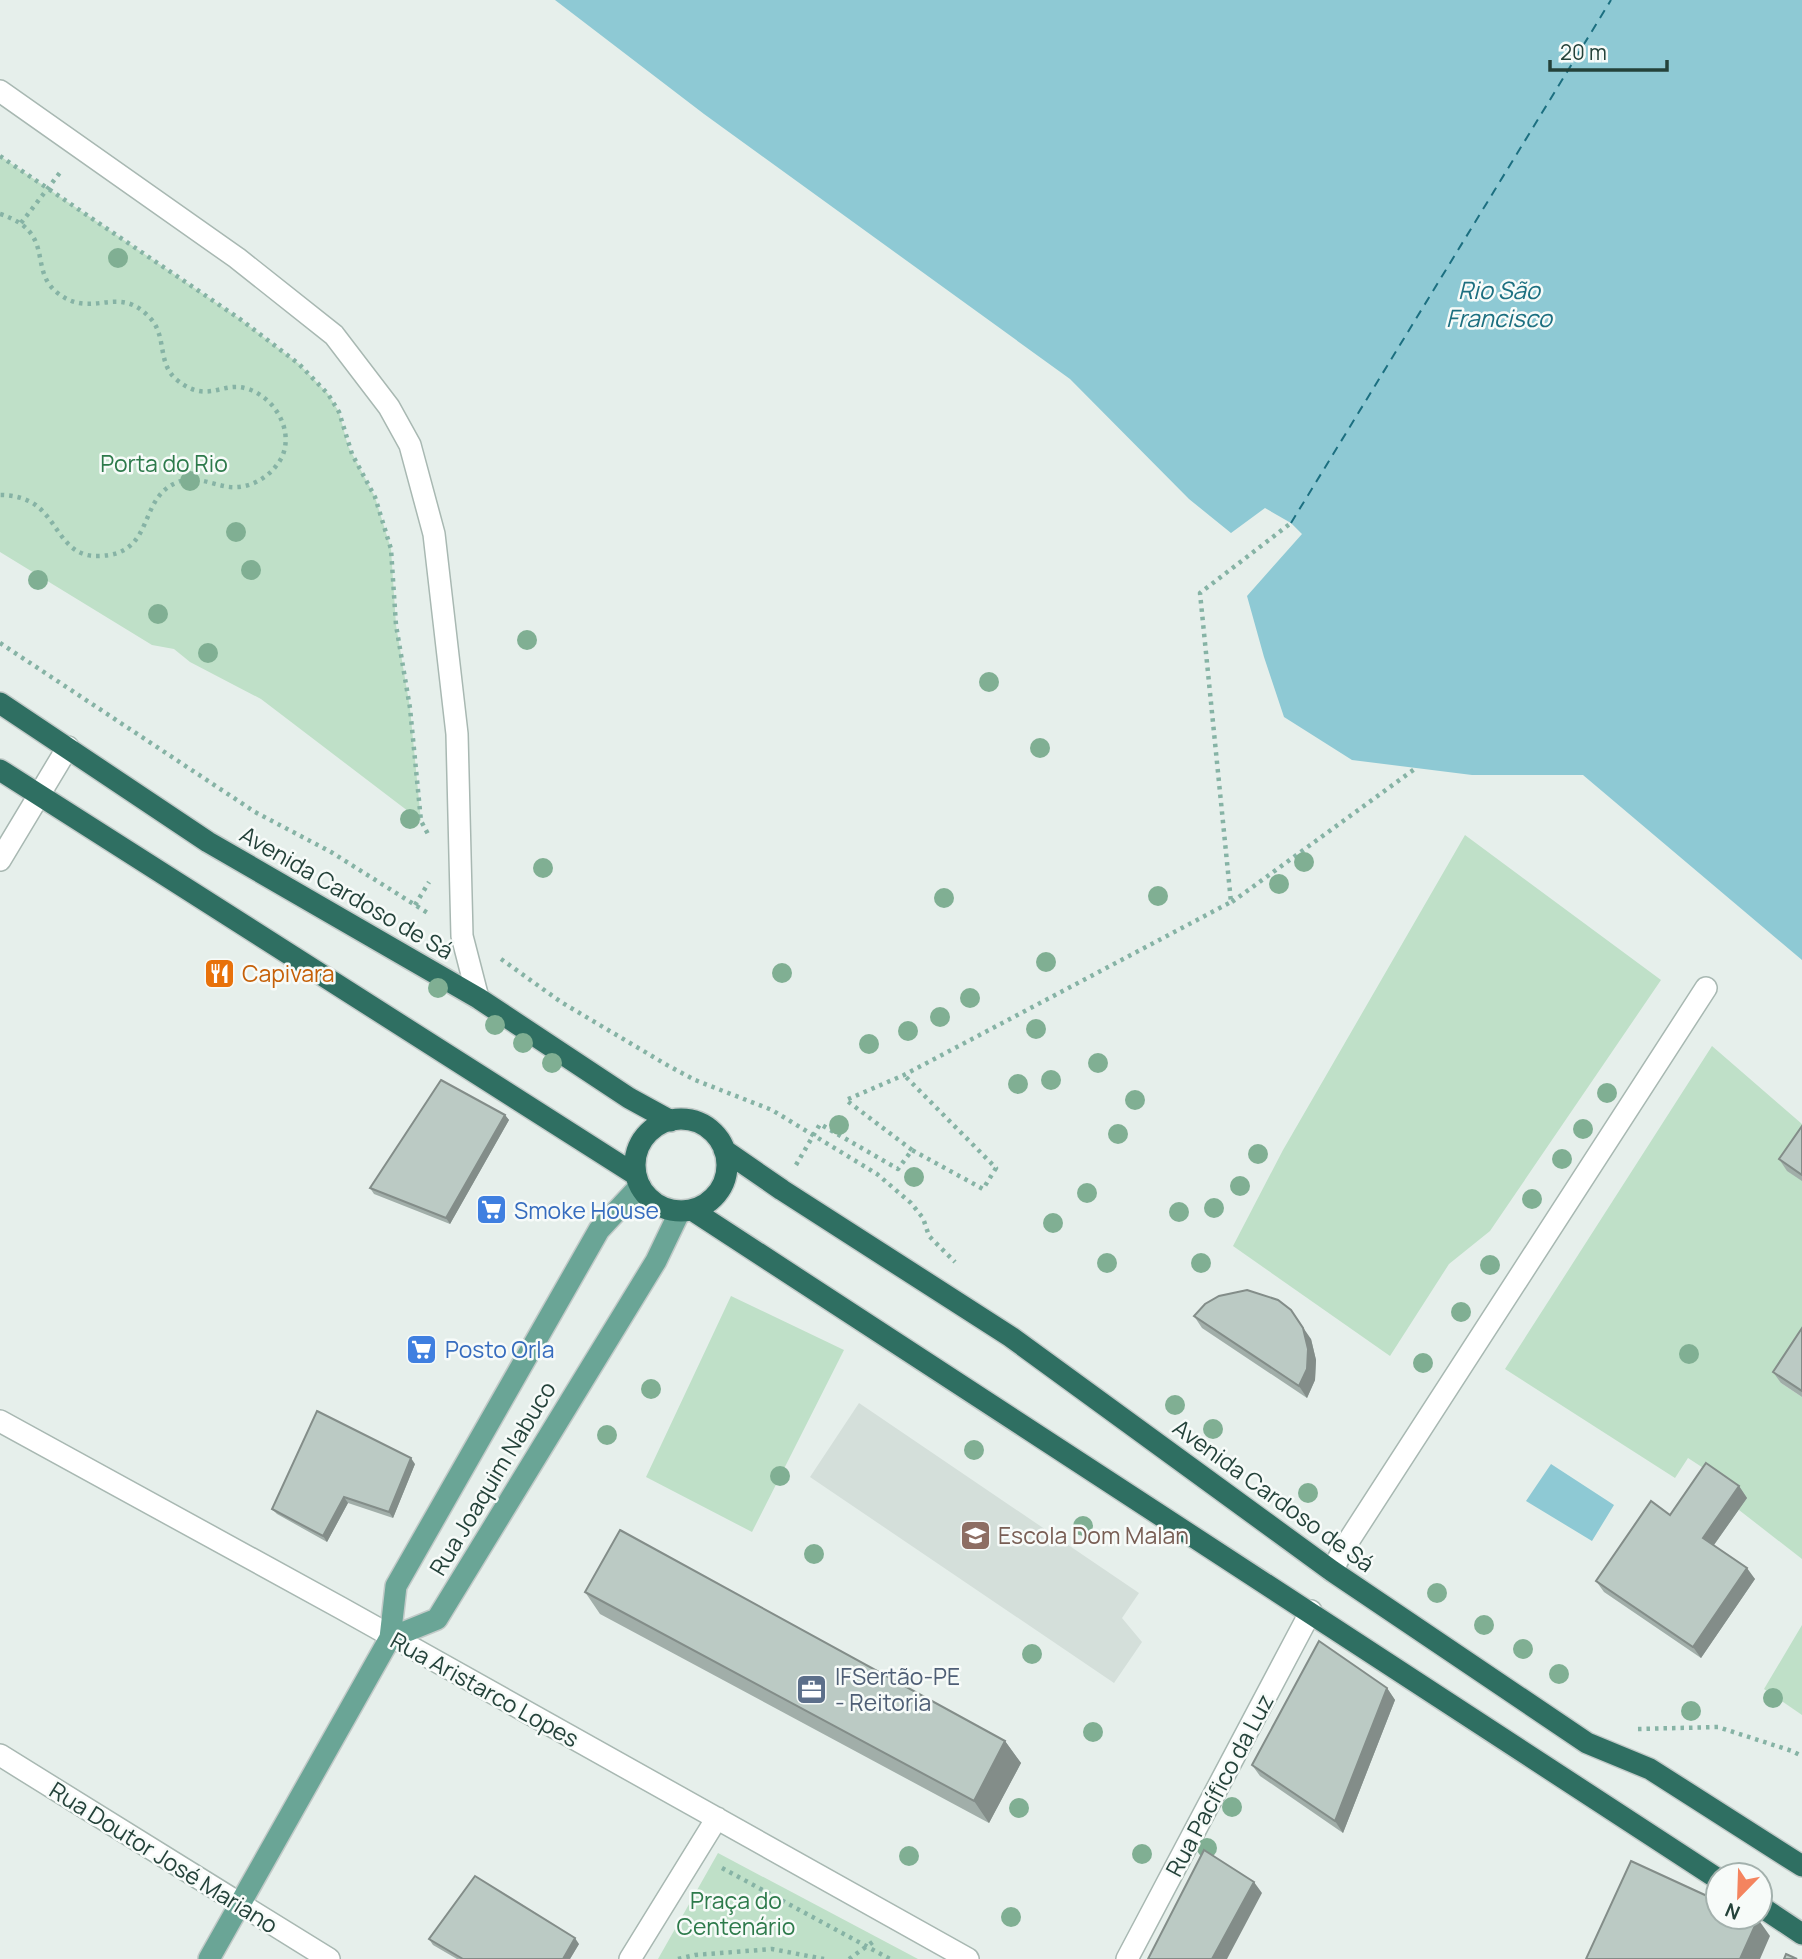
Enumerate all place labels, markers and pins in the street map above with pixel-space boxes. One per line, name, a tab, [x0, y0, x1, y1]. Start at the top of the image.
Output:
restaurant icon: Capivara	[202, 956, 236, 990]
place label: Capivara	[242, 957, 335, 989]
supermarket icon: Smoke House	[474, 1193, 508, 1227]
place label: Smoke House	[514, 1194, 659, 1226]
supermarket icon: Posto Orla	[405, 1332, 439, 1366]
place label: Posto Orla	[445, 1333, 554, 1365]
school or university icon: Escola Dom Malan	[958, 1518, 992, 1552]
place label: Escola Dom Malan	[998, 1519, 1189, 1551]
place label: IFSertão-PE - Reitoria	[835, 1660, 960, 1718]
office icon: IFSertão-PE - Reitoria	[795, 1672, 829, 1706]

